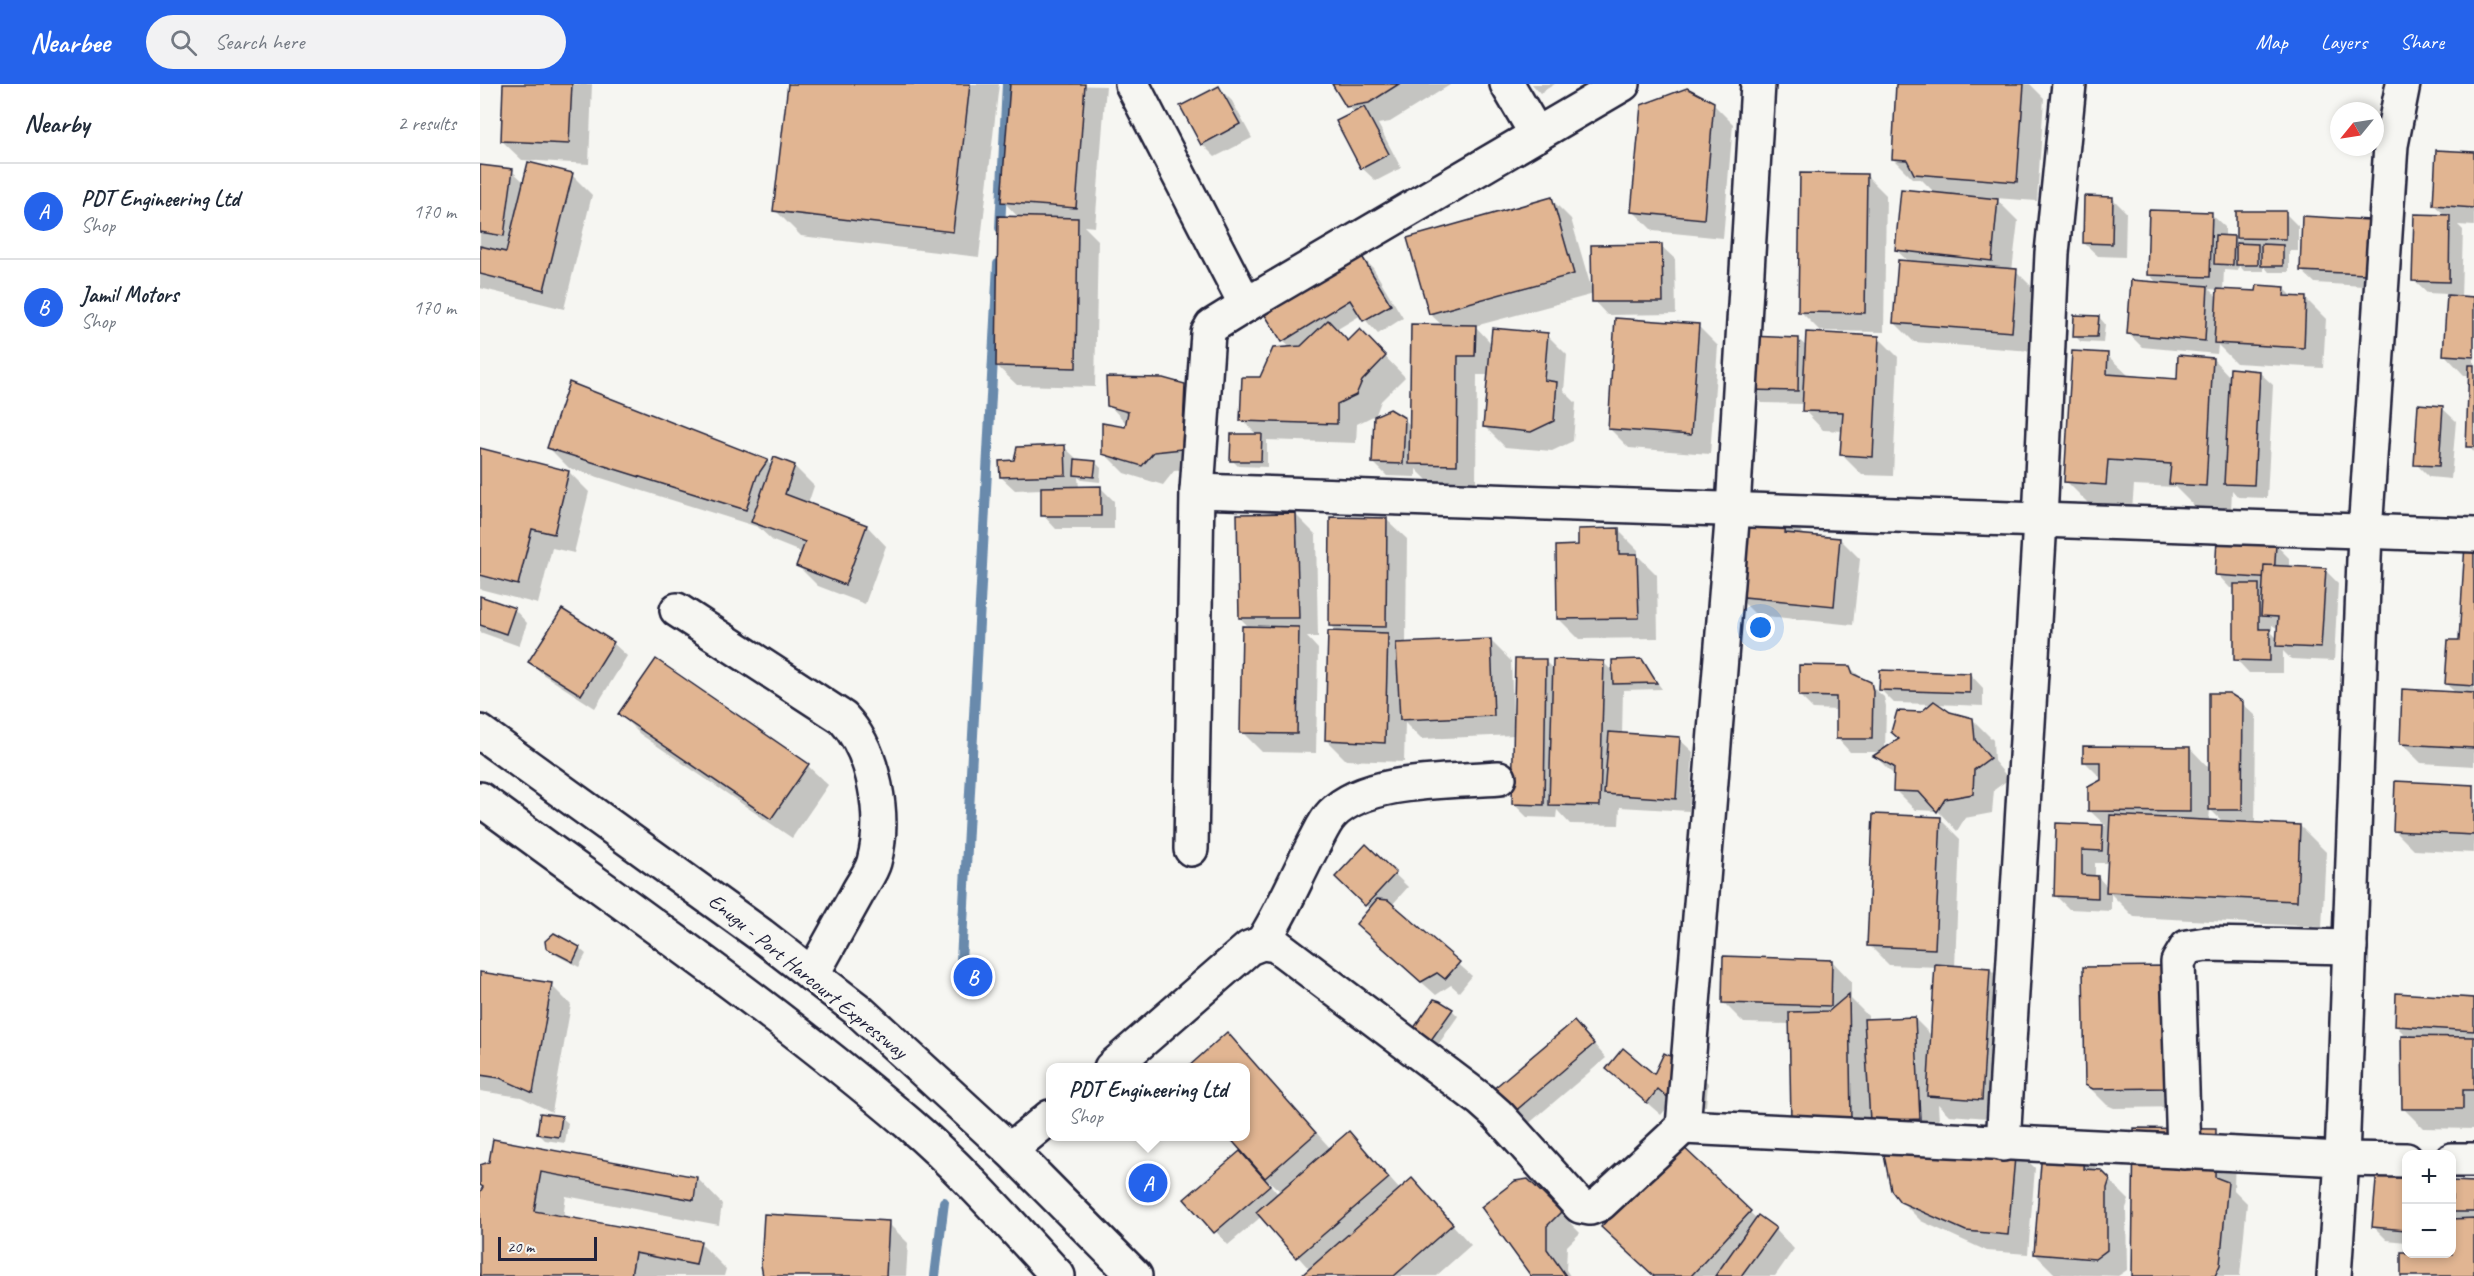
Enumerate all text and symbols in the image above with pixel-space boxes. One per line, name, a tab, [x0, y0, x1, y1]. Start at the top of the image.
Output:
search box	[146, 15, 566, 69]
text: Nearbee	[30, 25, 110, 60]
icon: search	[167, 26, 200, 59]
text: Search here	[215, 28, 304, 56]
text: Map	[2255, 29, 2288, 55]
text: Layers	[2321, 29, 2367, 55]
text: Share	[2400, 29, 2444, 55]
north arrow	[2330, 102, 2384, 156]
text: Nearby	[24, 107, 89, 140]
text: 2 results	[397, 111, 456, 136]
text: PDT Engineering Ltd	[81, 185, 239, 213]
text: A	[38, 199, 49, 224]
text: 170 m	[413, 199, 456, 224]
text: Shop	[81, 213, 115, 238]
text: Jamil Motors	[81, 281, 178, 309]
text: B	[38, 295, 49, 320]
text: 170 m	[413, 295, 456, 320]
text: Shop	[81, 309, 115, 334]
your location	[1746, 613, 1775, 642]
street label: Enugu - Port Harcourt Expressway	[703, 888, 914, 1065]
pin: B	[954, 954, 992, 1000]
popup	[1046, 1063, 1250, 1141]
text: PDT Engineering Ltd	[1069, 1076, 1227, 1104]
text: Shop	[1069, 1104, 1103, 1129]
map controls	[2402, 1150, 2456, 1258]
button: +	[2402, 1150, 2456, 1204]
pin: A	[1128, 1160, 1168, 1206]
button: −	[2402, 1204, 2456, 1258]
scale bar	[498, 1234, 597, 1262]
text: 20 m	[507, 1237, 534, 1257]

